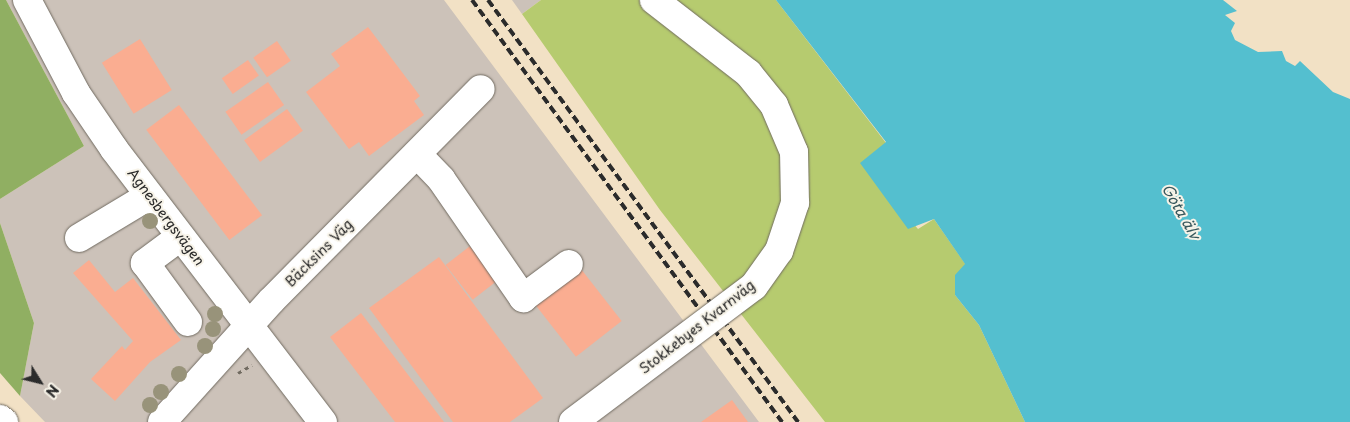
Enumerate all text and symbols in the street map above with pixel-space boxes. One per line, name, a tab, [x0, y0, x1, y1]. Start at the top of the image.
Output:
street label: Agnesbergsvägen	[124, 165, 208, 269]
water label: Göta älv	[1159, 180, 1205, 242]
street label: Bäcksins Väg	[282, 216, 356, 290]
street label: Stokkebyes Kvarnväg	[635, 276, 759, 378]
north arrow	[15, 357, 65, 407]
text: N	[41, 380, 64, 402]

